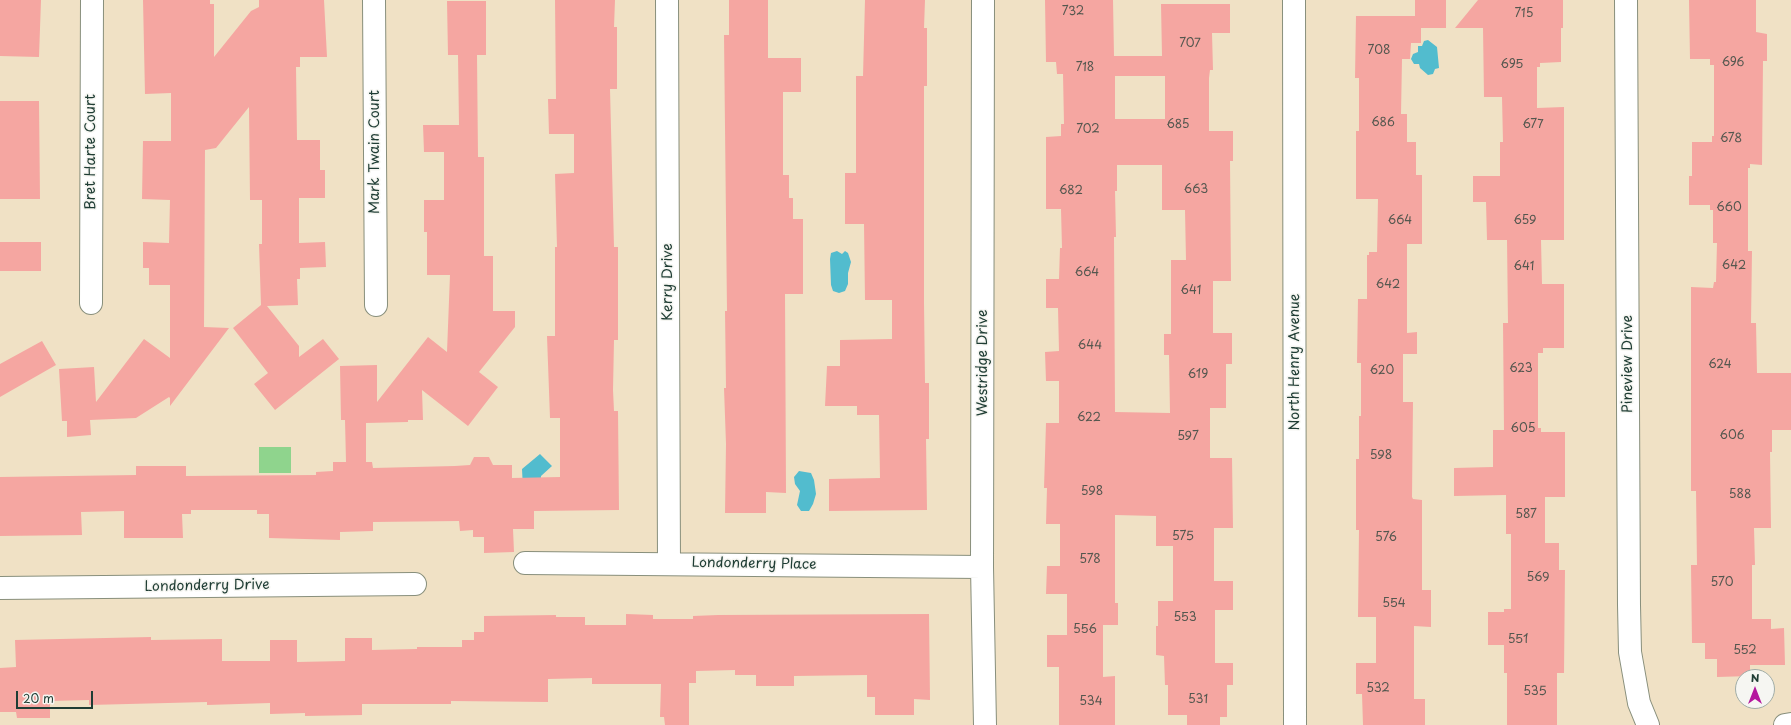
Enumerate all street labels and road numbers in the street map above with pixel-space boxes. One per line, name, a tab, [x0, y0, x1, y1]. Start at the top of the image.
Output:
street label: Mark Twain Court	[367, 90, 383, 214]
street label: Bret Harte Court	[83, 94, 99, 210]
street label: Kerry Drive	[660, 243, 676, 321]
street label: North Henry Avenue	[1287, 294, 1303, 430]
street label: Westridge Drive	[975, 310, 991, 416]
street label: Pineview Drive	[1620, 315, 1636, 413]
street label: Londonderry Place	[691, 555, 817, 573]
street label: Londonderry Drive	[144, 577, 270, 595]

